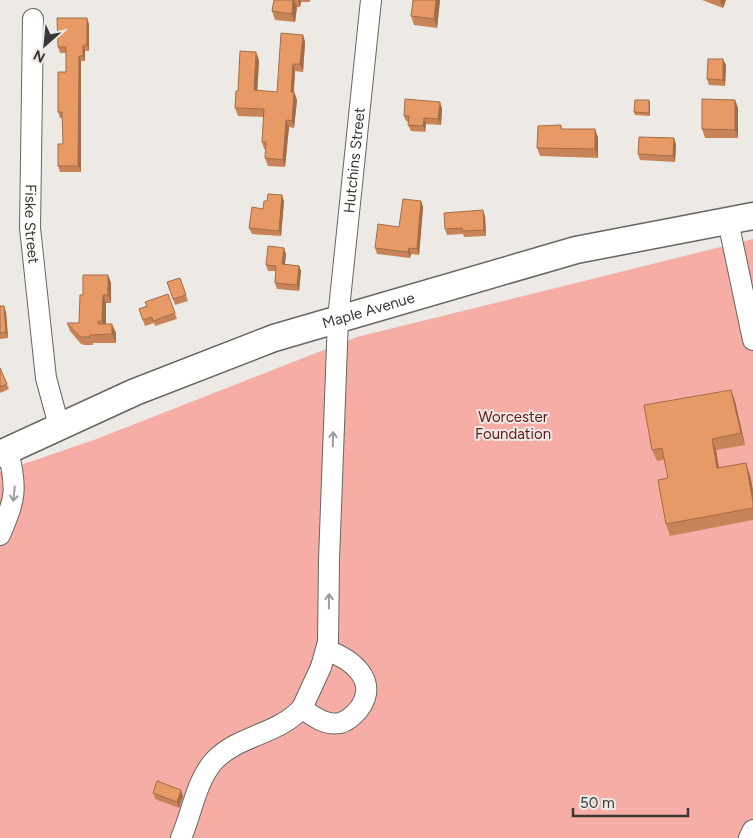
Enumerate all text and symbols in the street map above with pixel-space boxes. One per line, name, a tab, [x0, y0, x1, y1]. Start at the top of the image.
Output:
north arrow	[20, 20, 70, 70]
text: N	[31, 46, 48, 66]
street label: Hutchins Street	[340, 106, 369, 214]
street label: Fiske Street	[21, 184, 43, 265]
street label: Maple Avenue	[320, 289, 417, 332]
park label: Worcester Foundation	[475, 408, 551, 443]
one-way arrow	[329, 431, 338, 447]
one-way arrow	[9, 485, 19, 501]
one-way arrow	[324, 594, 334, 610]
scale bar	[573, 786, 688, 818]
text: 50 m	[580, 794, 615, 812]

